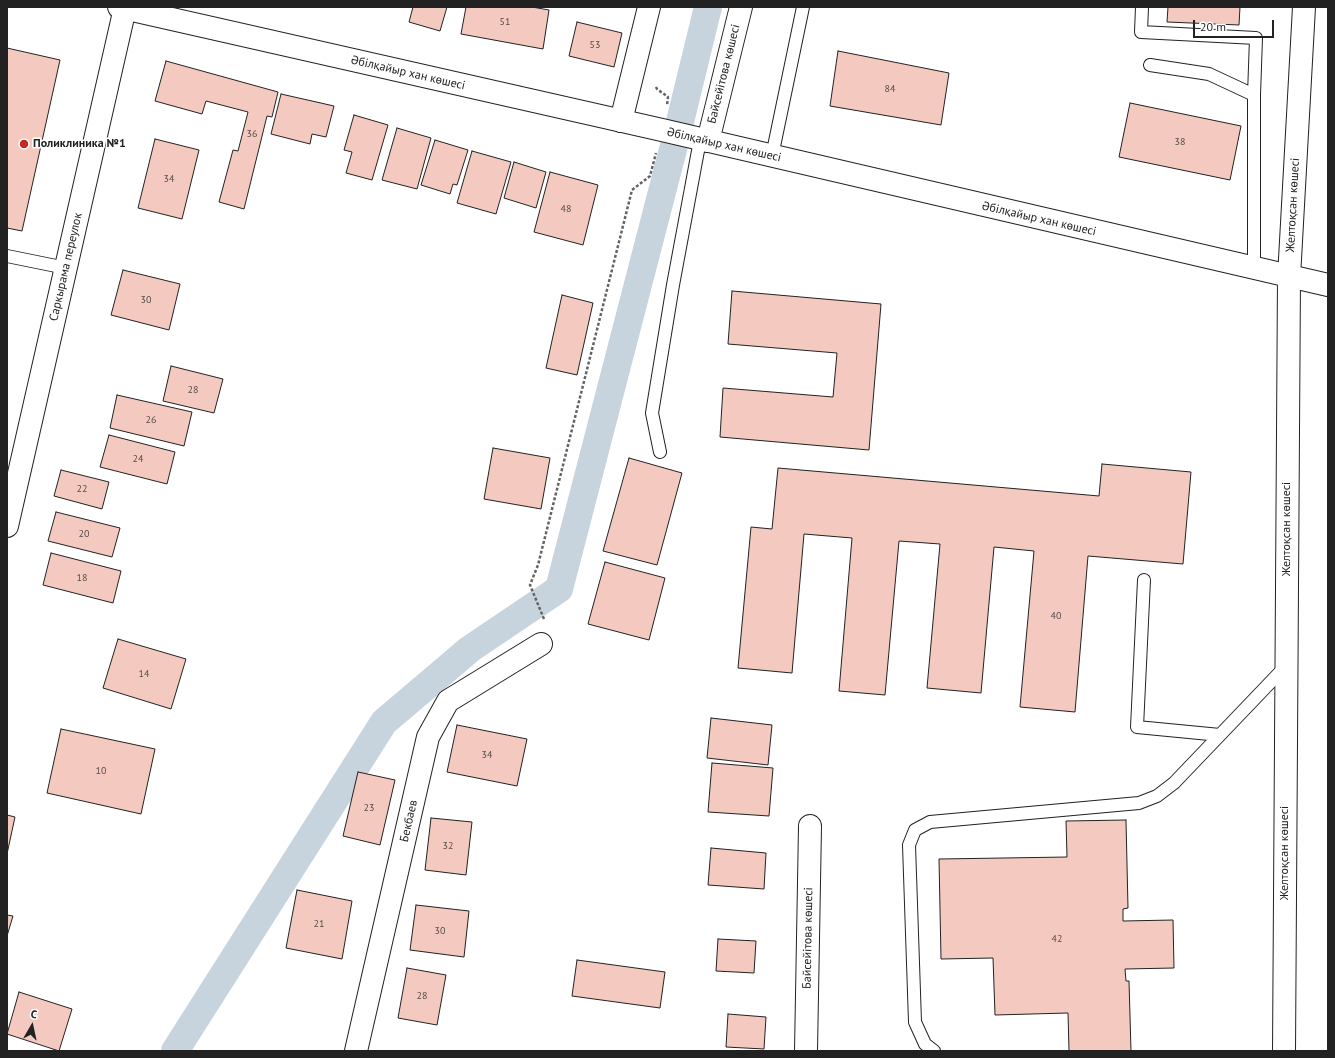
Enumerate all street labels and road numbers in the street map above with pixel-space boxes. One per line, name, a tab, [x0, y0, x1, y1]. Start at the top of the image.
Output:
street label: Байсейітова көшесі	[705, 23, 743, 125]
street label: Әбілқайыр хан көшесі	[349, 53, 467, 93]
street label: Әбілқайыр хан көшесі	[665, 125, 783, 165]
street label: Желтоқсан көшесі	[1283, 157, 1303, 253]
street label: Әбілқайыр хан көшесі	[980, 199, 1098, 239]
street label: Саркырама переулок	[47, 211, 85, 323]
street label: Желтоқсан көшесі	[1280, 482, 1294, 576]
street label: Бекбаев	[397, 798, 421, 844]
street label: Желтоқсан көшесі	[1278, 806, 1292, 900]
street label: Байсейітова көшесі	[800, 887, 816, 989]

